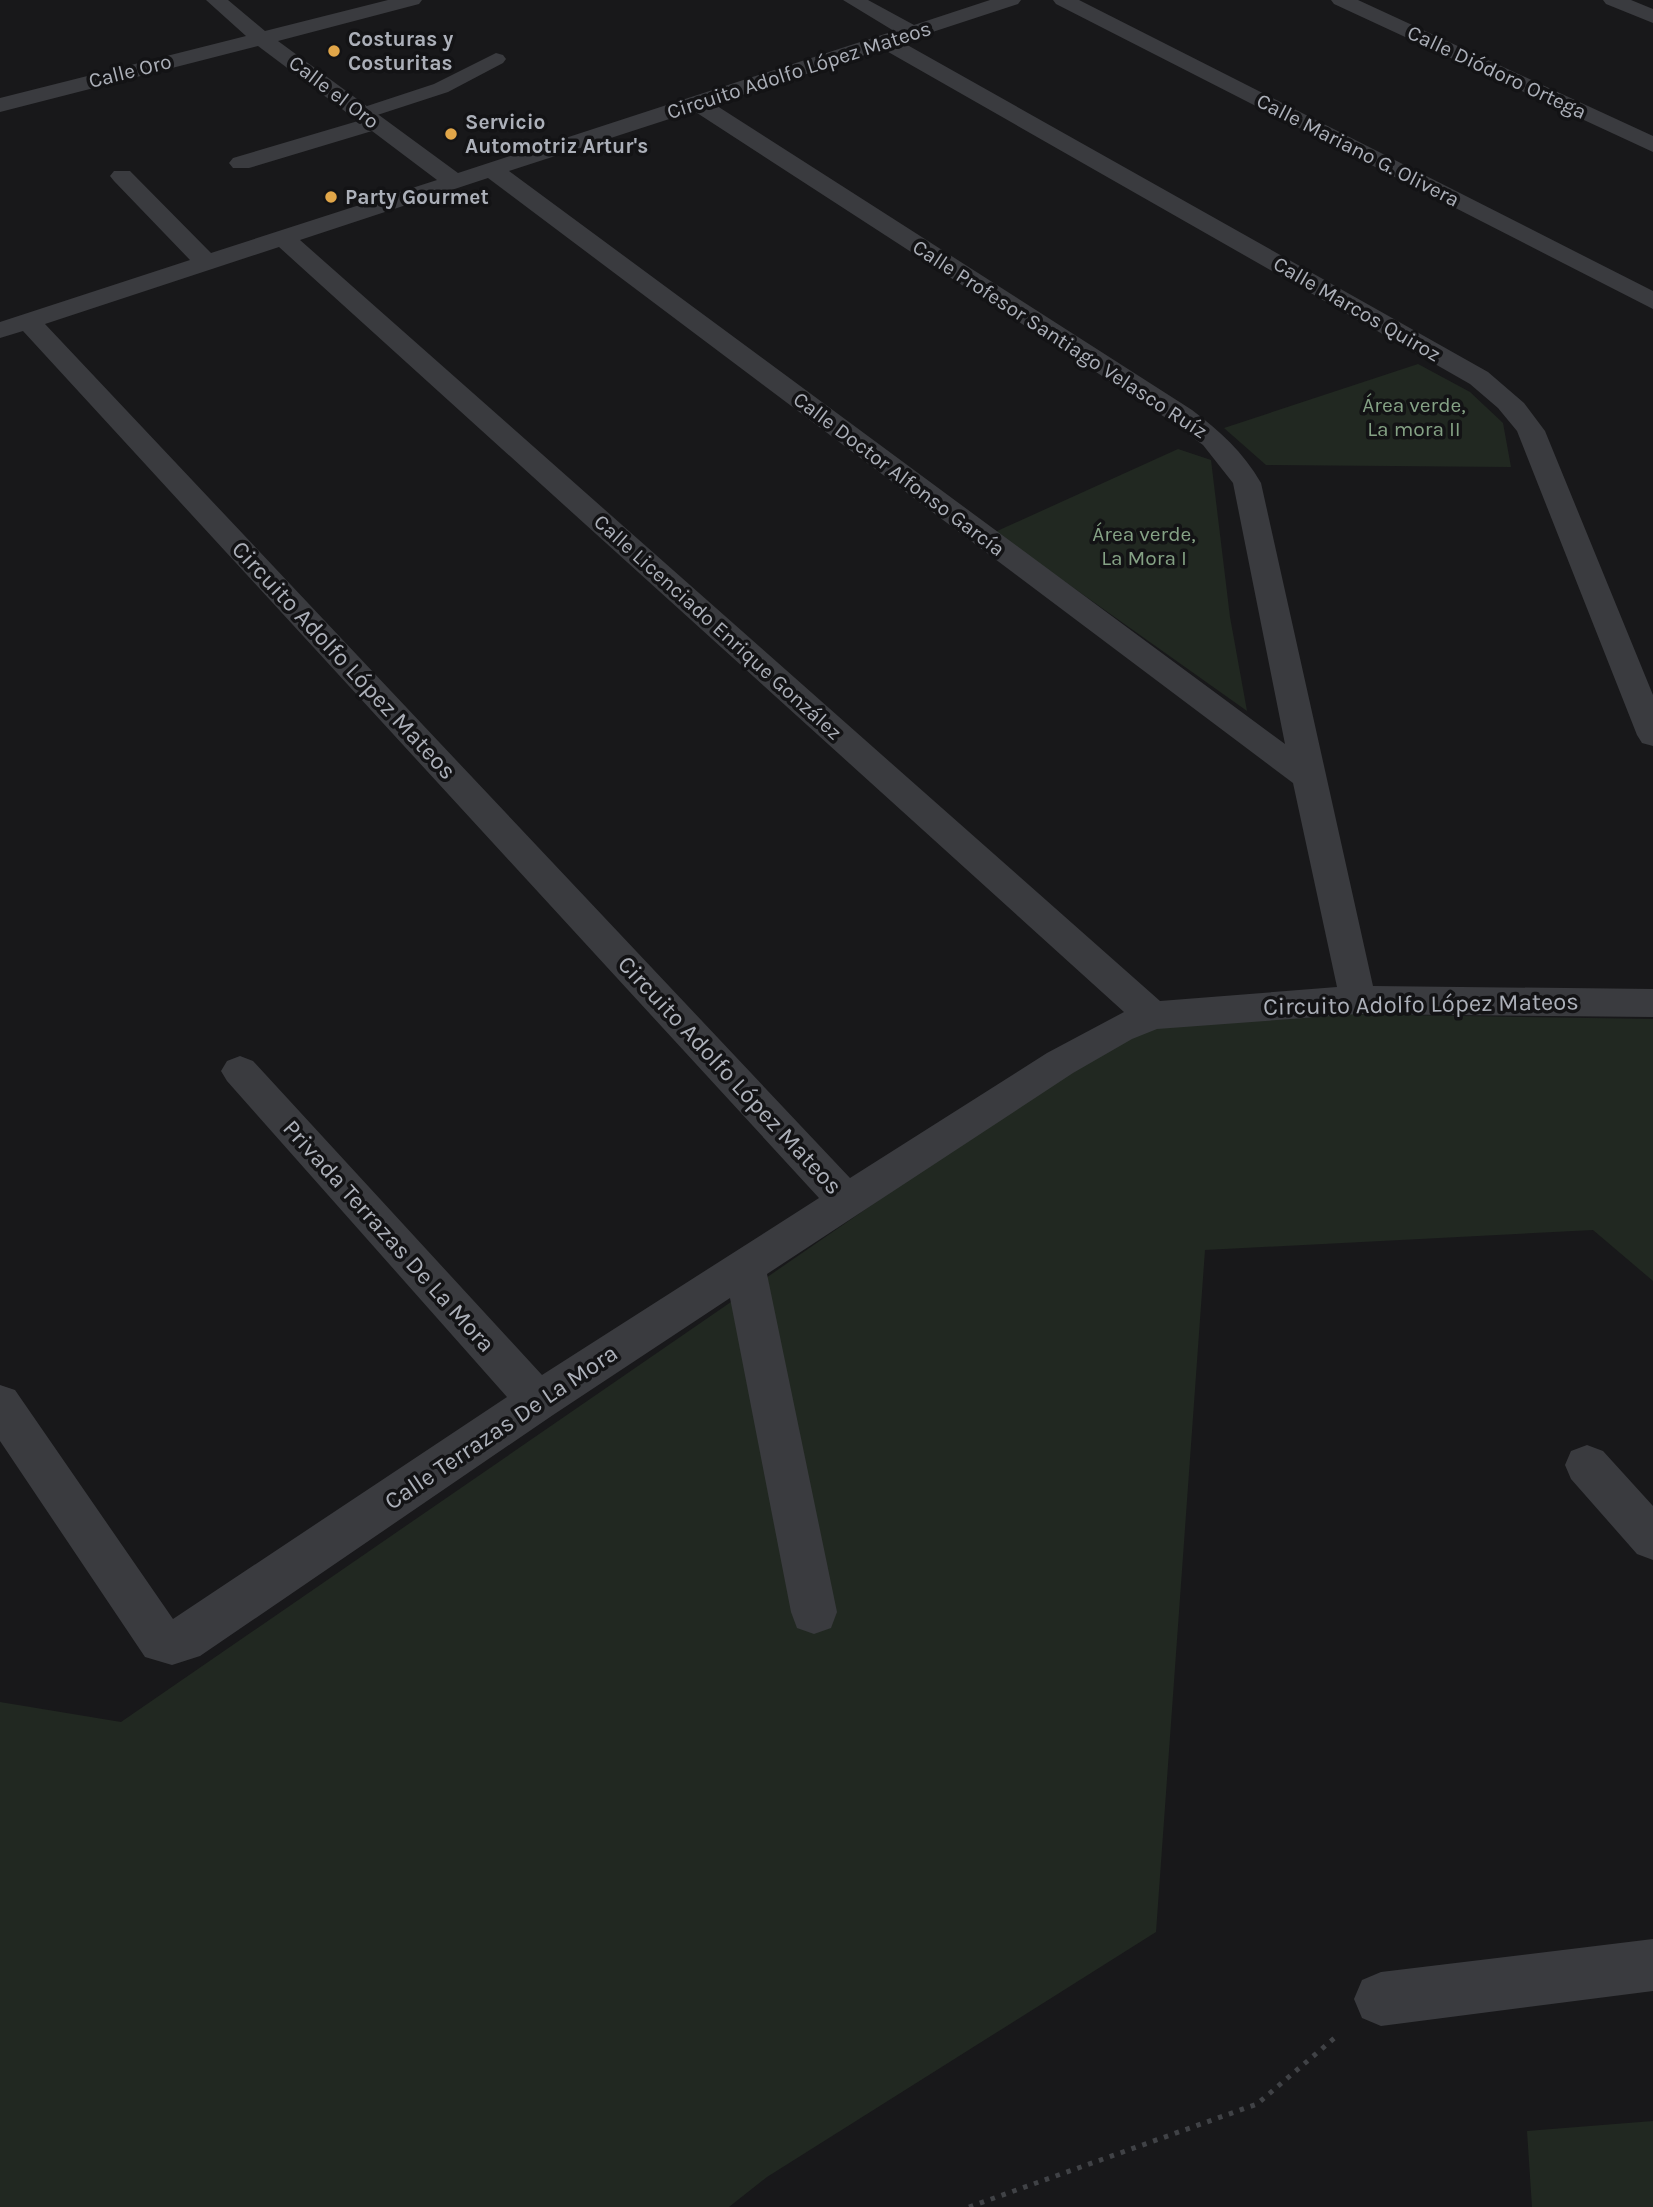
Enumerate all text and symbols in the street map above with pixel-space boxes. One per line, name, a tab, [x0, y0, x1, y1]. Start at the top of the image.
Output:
street label: Circuito Adolfo López Mateos	[664, 16, 934, 124]
street label: Calle Diódoro Ortega	[1404, 20, 1590, 124]
place label: Costuras y Costuritas	[348, 27, 454, 75]
marker: Costuras y Costuritas	[326, 43, 342, 59]
street label: Calle Oro	[86, 49, 174, 93]
street label: Calle el Oro	[284, 50, 384, 134]
street label: Calle Mariano G. Olivera	[1253, 88, 1463, 212]
place label: Servicio Automotriz Artur's	[465, 110, 648, 158]
marker: Servicio Automotriz Artur's	[443, 126, 459, 142]
place label: Party Gourmet	[345, 185, 489, 209]
marker: Party Gourmet	[323, 189, 339, 205]
street label: Calle Profesor Santiago Velasco Ruíz	[908, 235, 1212, 443]
street label: Calle Marcos Quiroz	[1269, 251, 1445, 367]
street label: Calle Doctor Alfonso García	[789, 387, 1009, 561]
park label: Área verde, La mora II	[1362, 393, 1466, 441]
street label: Calle Licenciado Enrique González	[589, 509, 847, 745]
park label: Área verde, La Mora I	[1092, 522, 1196, 570]
street label: Circuito Adolfo López Mateos	[226, 535, 462, 785]
street label: Circuito Adolfo López Mateos	[612, 950, 848, 1200]
street label: Circuito Adolfo López Mateos	[1263, 987, 1579, 1021]
street label: Privada Terrazas De La Mora	[277, 1114, 501, 1358]
street label: Calle Terrazas De La Mora	[379, 1339, 623, 1515]

